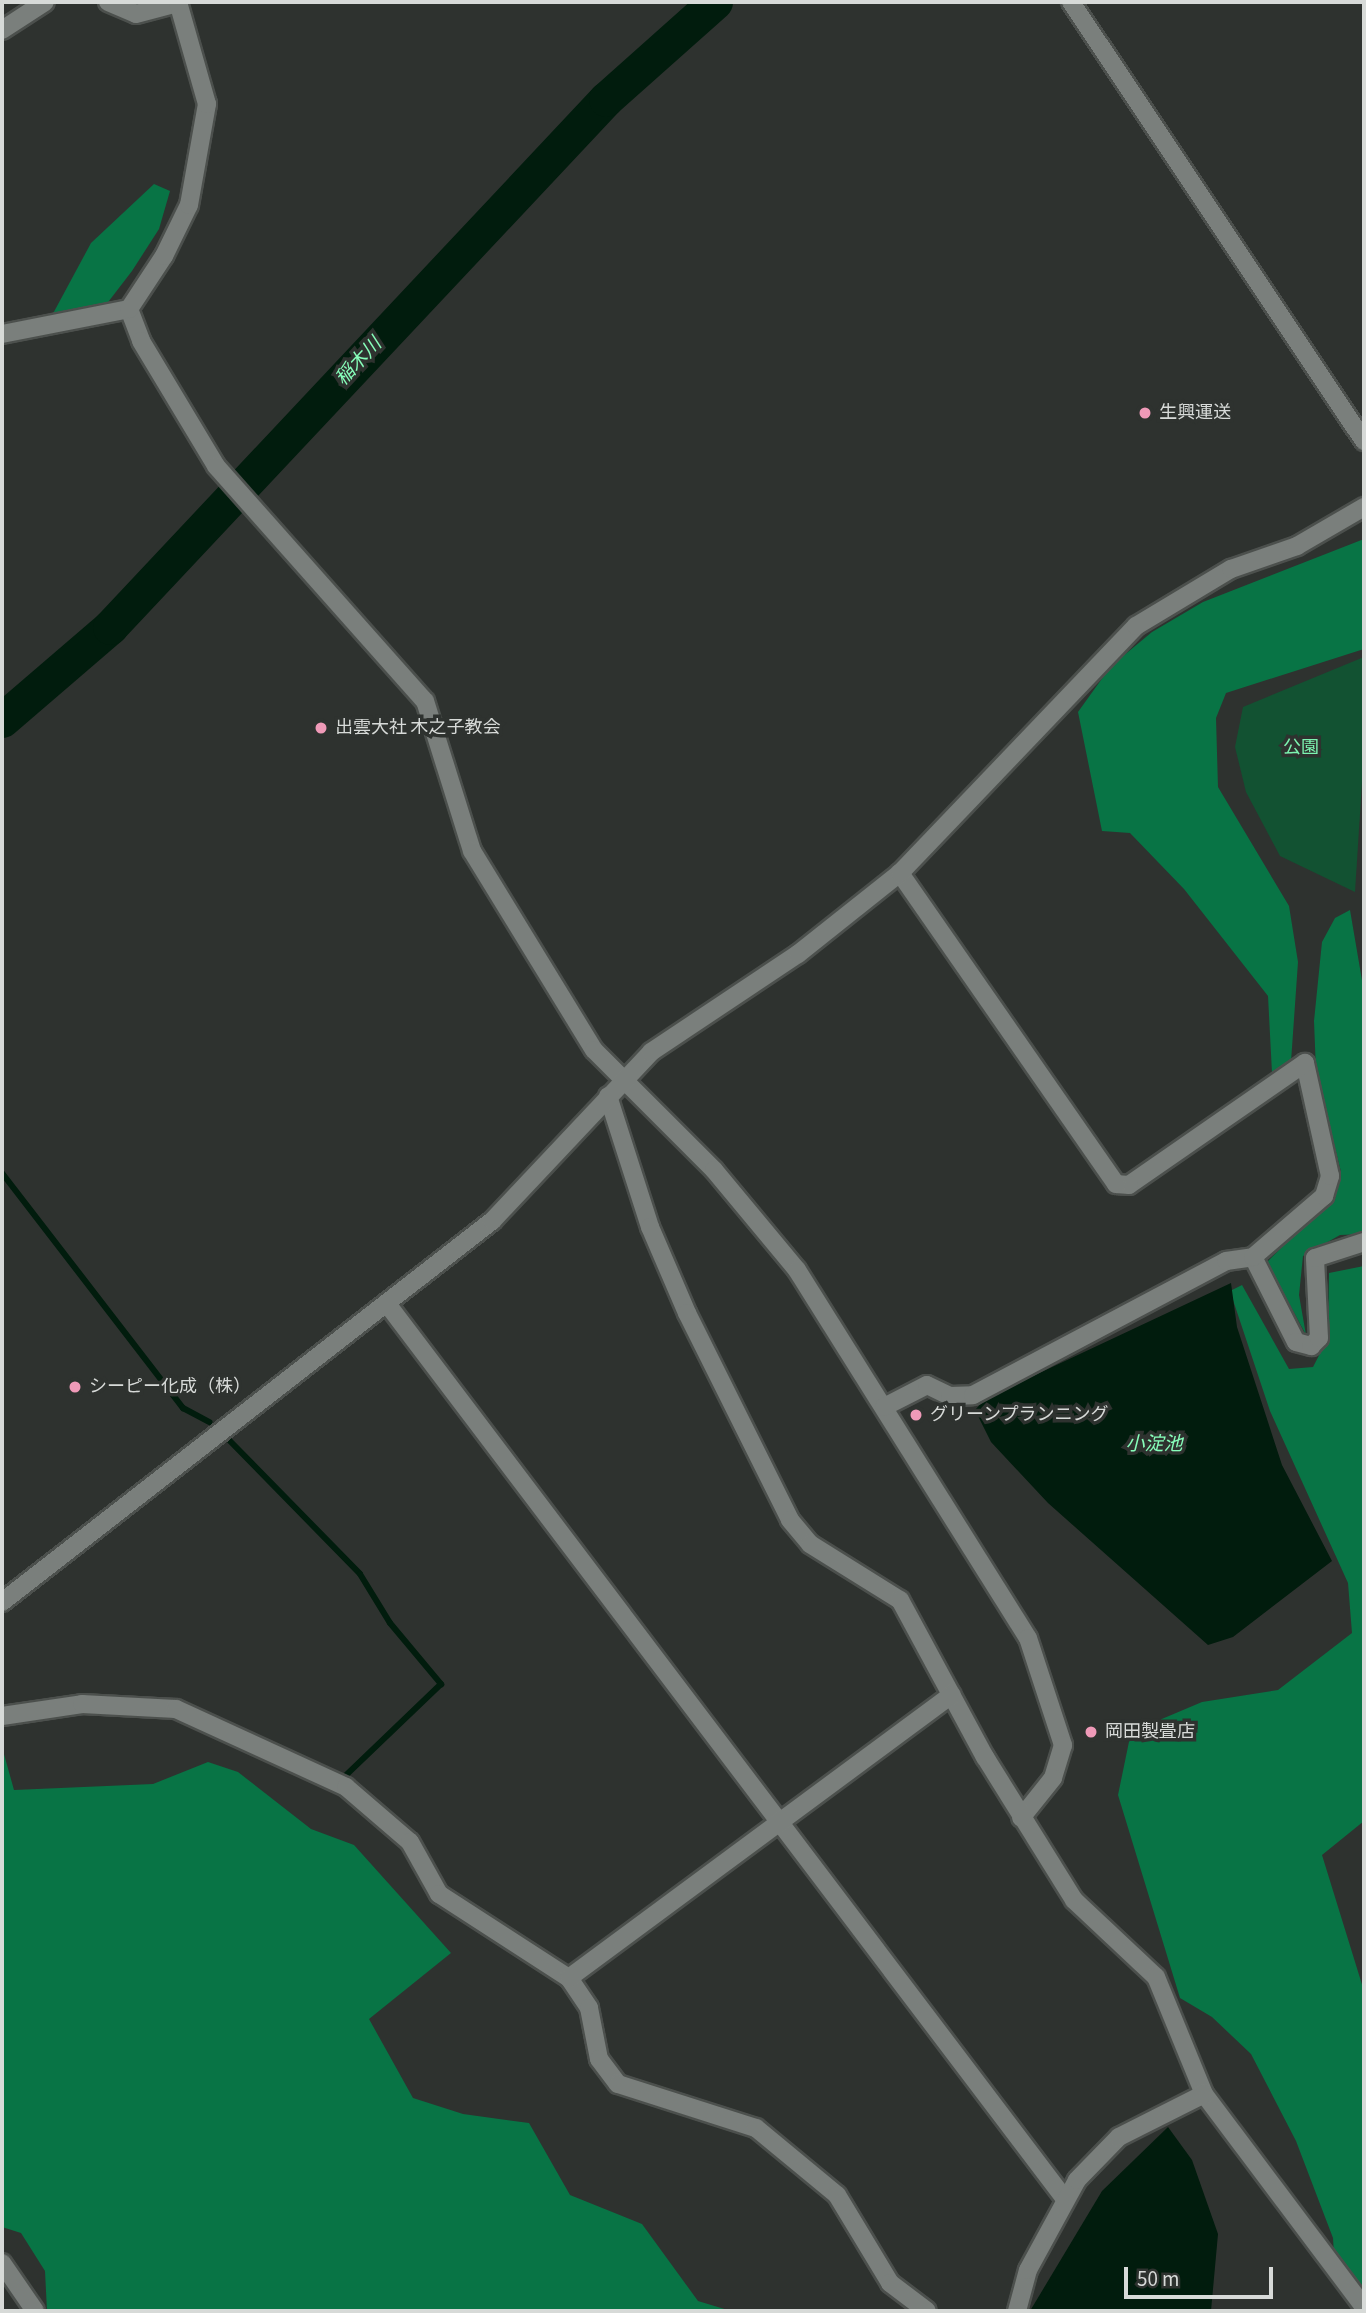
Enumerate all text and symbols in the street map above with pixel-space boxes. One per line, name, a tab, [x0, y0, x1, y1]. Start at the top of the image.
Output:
water label: 稲木川	[331, 333, 387, 391]
place label: 生興運送	[1159, 402, 1231, 424]
marker: 生興運送	[1137, 405, 1153, 421]
place label: 出雲大社 木之子教会	[335, 717, 501, 739]
marker: 出雲大社 木之子教会	[313, 720, 329, 736]
park label: 公園	[1283, 737, 1319, 759]
place label: シーピー化成（株）	[89, 1376, 251, 1398]
marker: シーピー化成（株）	[67, 1379, 83, 1395]
place label: グリーンプランニング	[930, 1404, 1110, 1426]
marker: グリーンプランニング	[908, 1407, 924, 1423]
water label: 小淀池	[1126, 1434, 1182, 1456]
place label: 岡田製畳店	[1105, 1721, 1195, 1743]
marker: 岡田製畳店	[1083, 1724, 1099, 1740]
scale bar	[1128, 2254, 1277, 2298]
text: 50 m	[1137, 2264, 1179, 2294]

